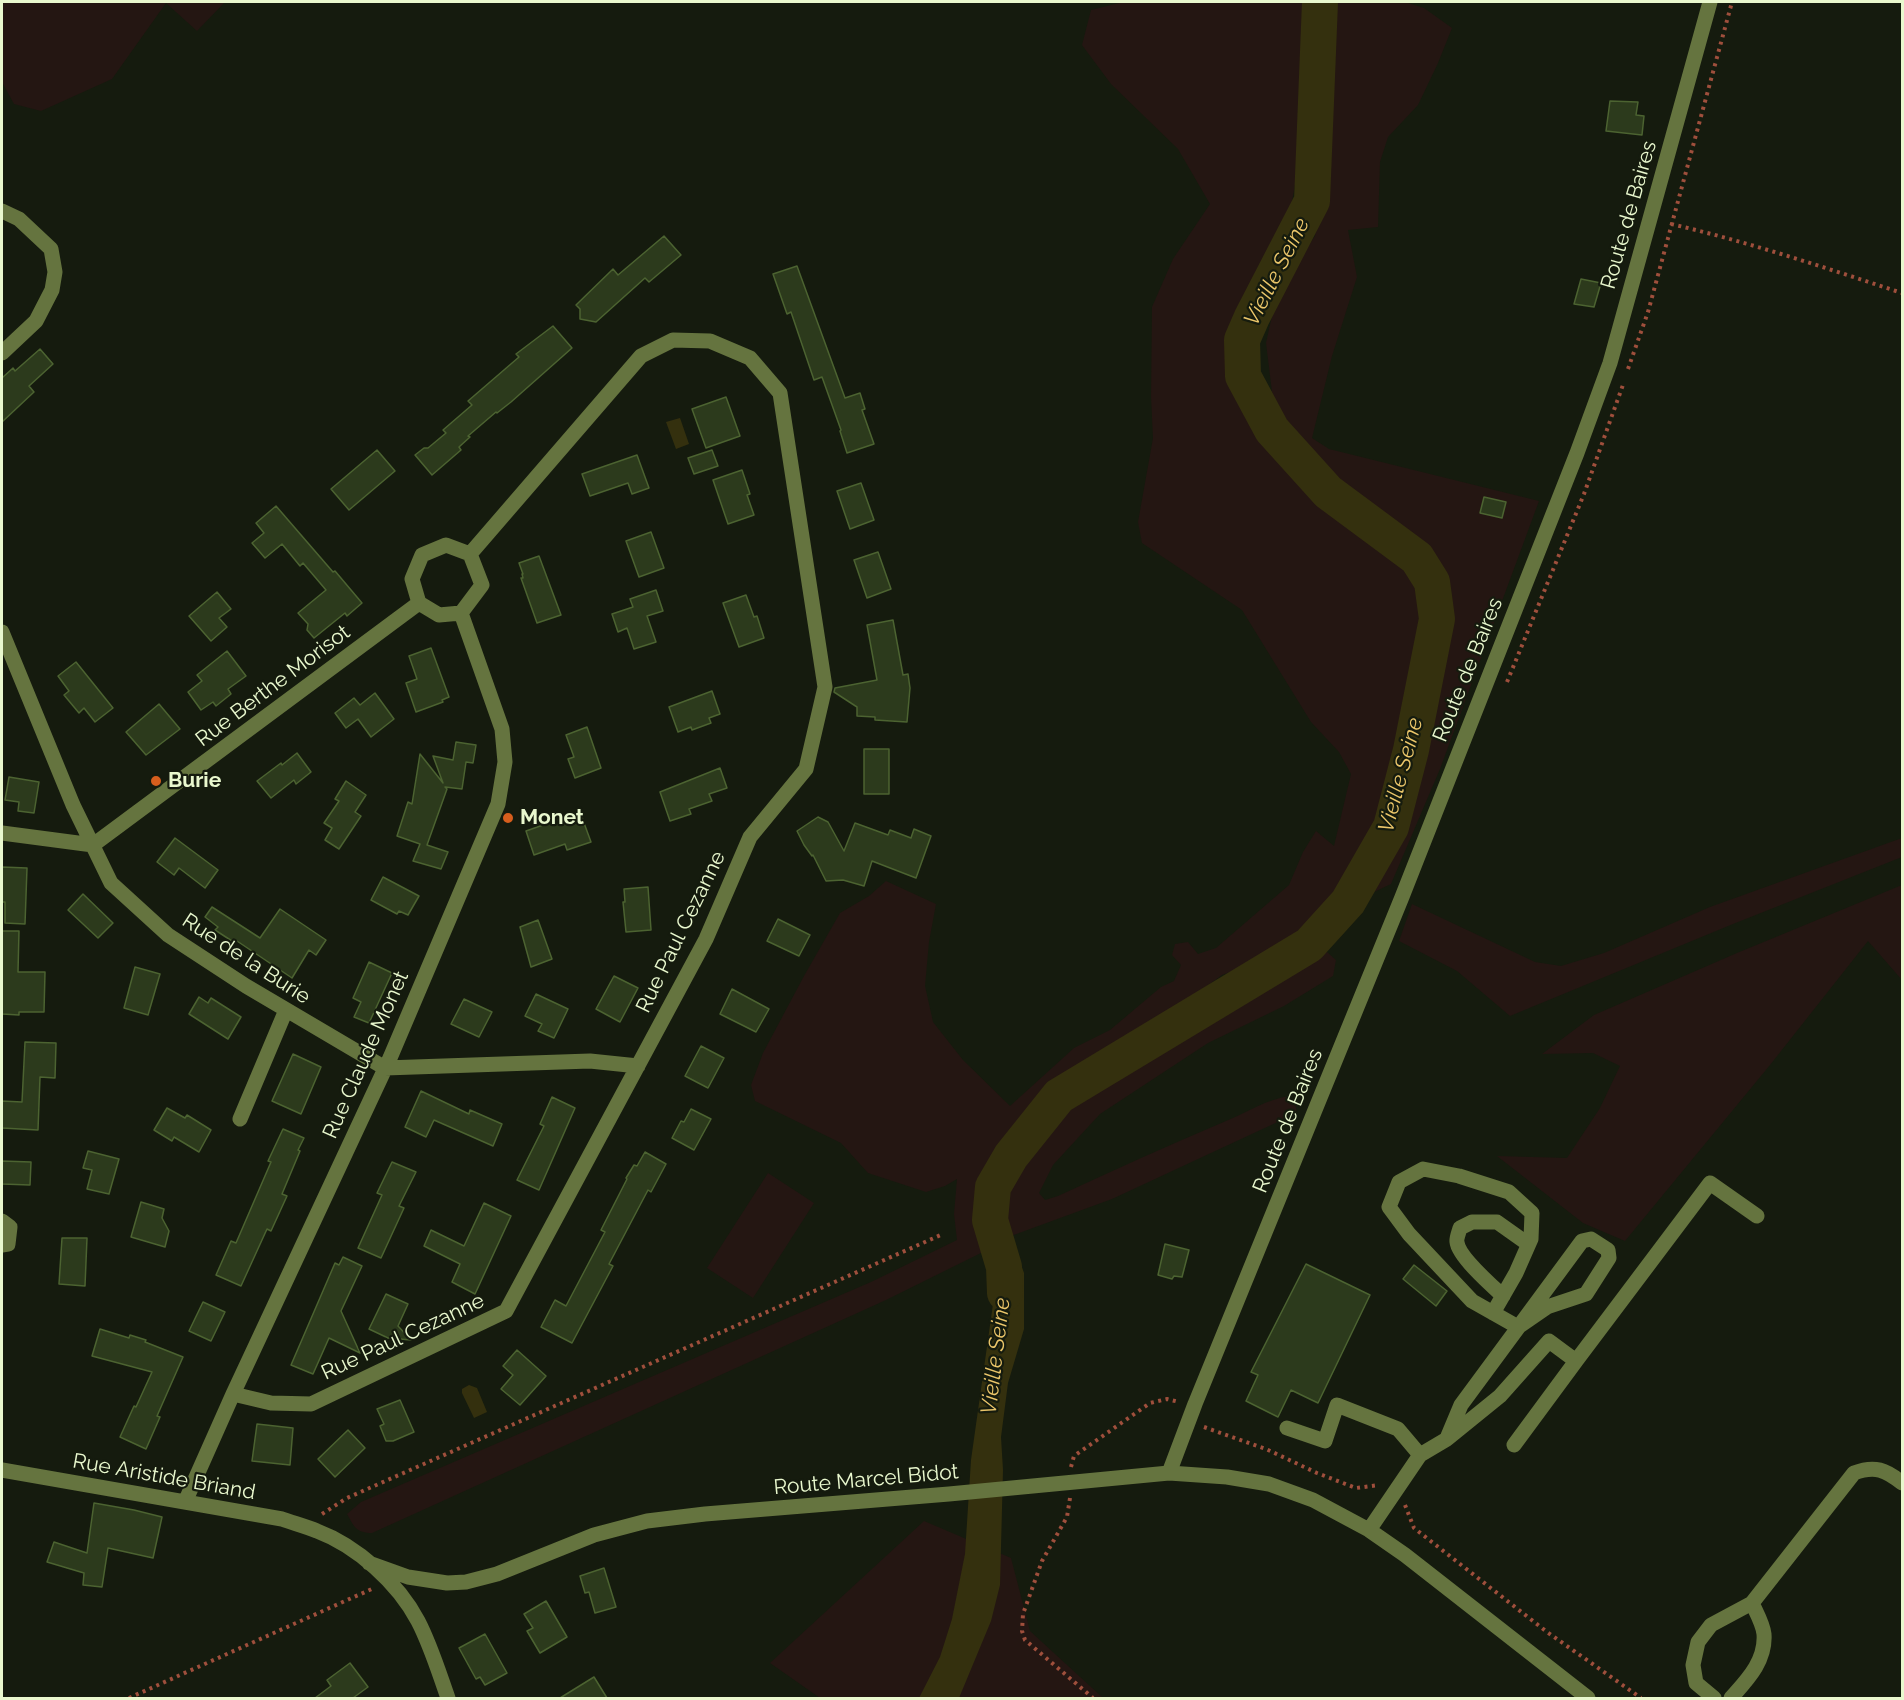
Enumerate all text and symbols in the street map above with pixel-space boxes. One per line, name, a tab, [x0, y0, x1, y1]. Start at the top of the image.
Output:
street label: Route de Baires	[1596, 138, 1662, 292]
water label: Vieille Seine	[1239, 214, 1315, 330]
street label: Route de Baires	[1428, 594, 1508, 746]
street label: Rue Berthe Morisot	[191, 620, 355, 752]
water label: Vieille Seine	[1373, 715, 1429, 835]
place label: Burie	[168, 768, 221, 794]
marker: Burie	[149, 774, 163, 788]
place label: Monet	[520, 805, 584, 831]
marker: Monet	[501, 811, 515, 825]
street label: Rue Paul Cezanne	[631, 847, 731, 1017]
street label: Rue de la Burie	[177, 908, 315, 1010]
street label: Rue Claude Monet	[318, 967, 414, 1143]
street label: Route de Baires	[1248, 1045, 1328, 1197]
street label: Rue Paul Cezanne	[318, 1288, 488, 1386]
water label: Vieille Seine	[976, 1296, 1016, 1416]
street label: Rue Aristide Briand	[71, 1449, 257, 1505]
street label: Route Marcel Bidot	[773, 1459, 959, 1501]

